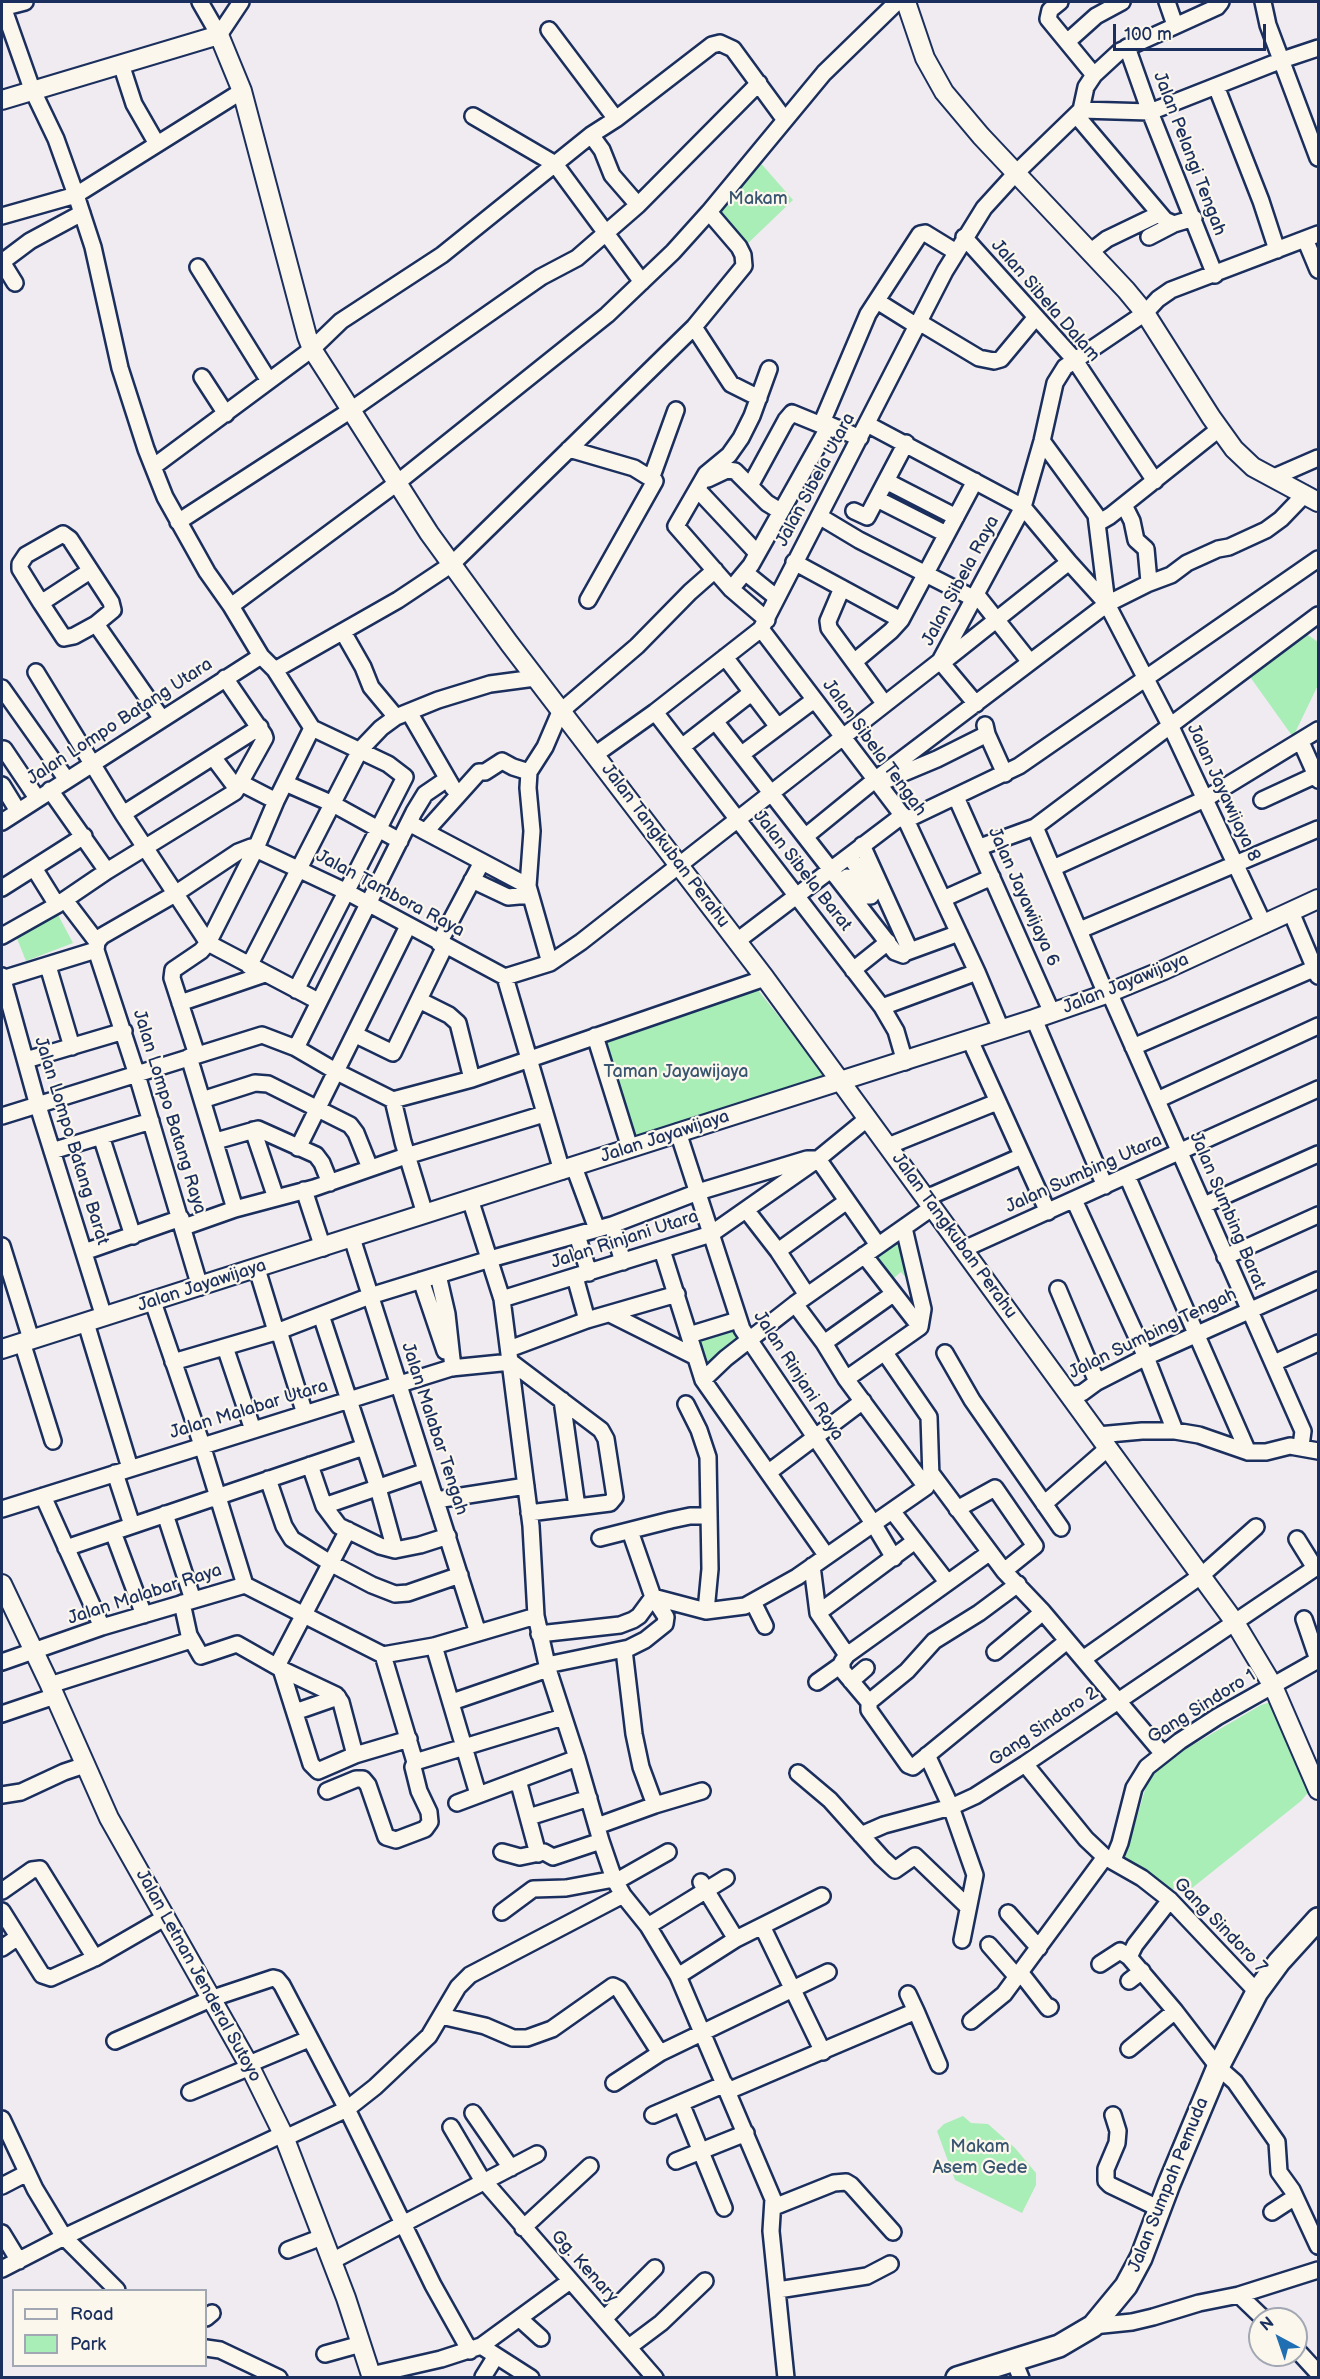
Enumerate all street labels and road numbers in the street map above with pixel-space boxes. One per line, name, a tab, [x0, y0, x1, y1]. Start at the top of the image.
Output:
street label: Jalan Pelangi Tengah	[1148, 69, 1230, 239]
street label: Jalan Sibela Dalam	[986, 235, 1104, 367]
street label: Jalan Sibela Utara	[772, 410, 860, 550]
street label: Jalan Sibela Raya	[918, 512, 1004, 650]
street label: Jalan Lompo Batang Utara	[23, 654, 217, 790]
street label: Jalan Sibela Tengah	[817, 676, 931, 820]
street label: Jalan Jayawijaya 8	[1182, 721, 1264, 865]
street label: Jalan Tangkuban Perahu	[596, 760, 734, 932]
street label: Jalan Sibela Barat	[748, 806, 856, 936]
street label: Jalan Jayawijaya 6	[983, 824, 1063, 970]
street label: Jalan Tambora Raya	[312, 846, 468, 942]
street label: Jalan Jayawijaya	[1060, 949, 1192, 1019]
street label: Jalan Lompo Batang Raya	[128, 1007, 210, 1217]
street label: Jalan Lompo Batang Barat	[29, 1034, 113, 1248]
street label: Jalan Jayawijaya	[598, 1106, 732, 1168]
street label: Jalan Sumbing Barat	[1184, 1129, 1270, 1293]
street label: Jalan Sumbing Utara	[1003, 1130, 1165, 1218]
street label: Jalan Tangkuban Perahu	[887, 1149, 1021, 1323]
street label: Jalan Rinjani Utara	[549, 1206, 701, 1274]
street label: Jalan Jayawijaya	[135, 1255, 269, 1317]
street label: Jalan Sumbing Tengah	[1065, 1284, 1241, 1384]
street label: Jalan Rinjani Raya	[748, 1307, 848, 1445]
street label: Jalan Malabar Tengah	[396, 1340, 472, 1518]
street label: Jalan Malabar Utara	[167, 1376, 331, 1444]
street label: Jalan Malabar Raya	[65, 1560, 225, 1630]
street label: Gang Sindoro 1	[1144, 1665, 1260, 1749]
street label: Gang Sindoro 2	[985, 1683, 1103, 1771]
street label: Jalan Letnan Jenderal Sutoyo	[131, 1866, 265, 2086]
street label: Gang Sindoro 7	[1169, 1874, 1271, 1978]
street label: Jalan Sumpah Pemuda	[1124, 2095, 1214, 2275]
street label: Gg. Kenary	[546, 2226, 622, 2308]

